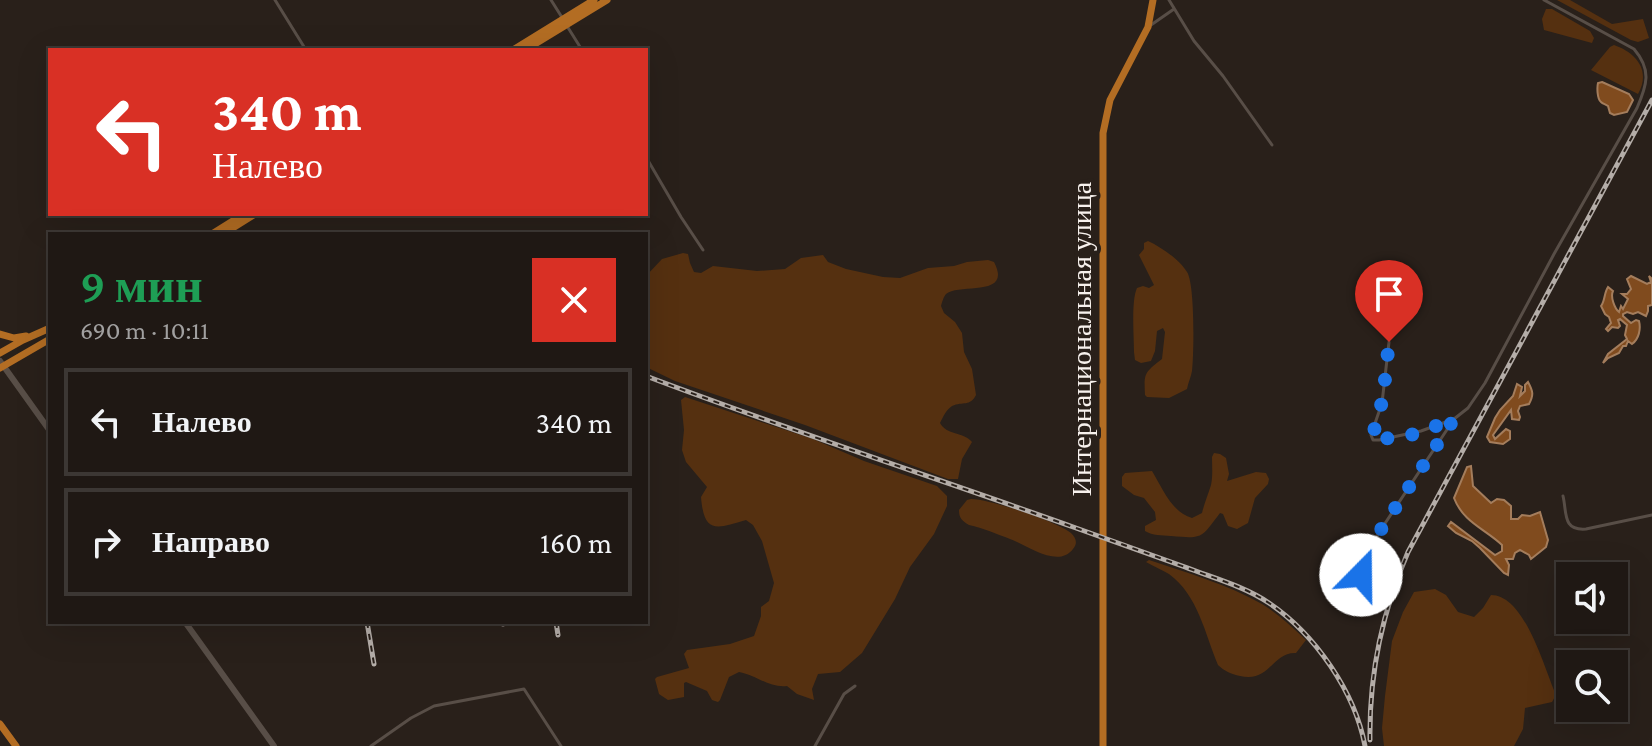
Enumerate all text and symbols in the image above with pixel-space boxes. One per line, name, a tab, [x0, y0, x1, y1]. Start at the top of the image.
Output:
icon: left	[80, 80, 184, 184]
text: 340 m	[212, 80, 362, 142]
text: Налево	[212, 146, 323, 186]
street label: Интернациональная улица	[1066, 181, 1097, 496]
button: close	[532, 258, 616, 342]
text: 9 мин	[80, 259, 203, 312]
pin	[1355, 260, 1423, 342]
icon: arrive	[1367, 272, 1411, 316]
text: 690 m · 10:11	[80, 316, 209, 345]
icon: left	[84, 400, 128, 444]
text: Налево	[152, 405, 252, 438]
text: 340 m	[536, 406, 612, 439]
icon: right	[84, 520, 128, 564]
text: Направо	[152, 525, 270, 558]
text: 160 m	[540, 526, 612, 559]
position arrow	[1319, 533, 1403, 617]
map controls	[1556, 562, 1628, 722]
button: sound	[1556, 562, 1628, 634]
button: search	[1556, 650, 1628, 722]

